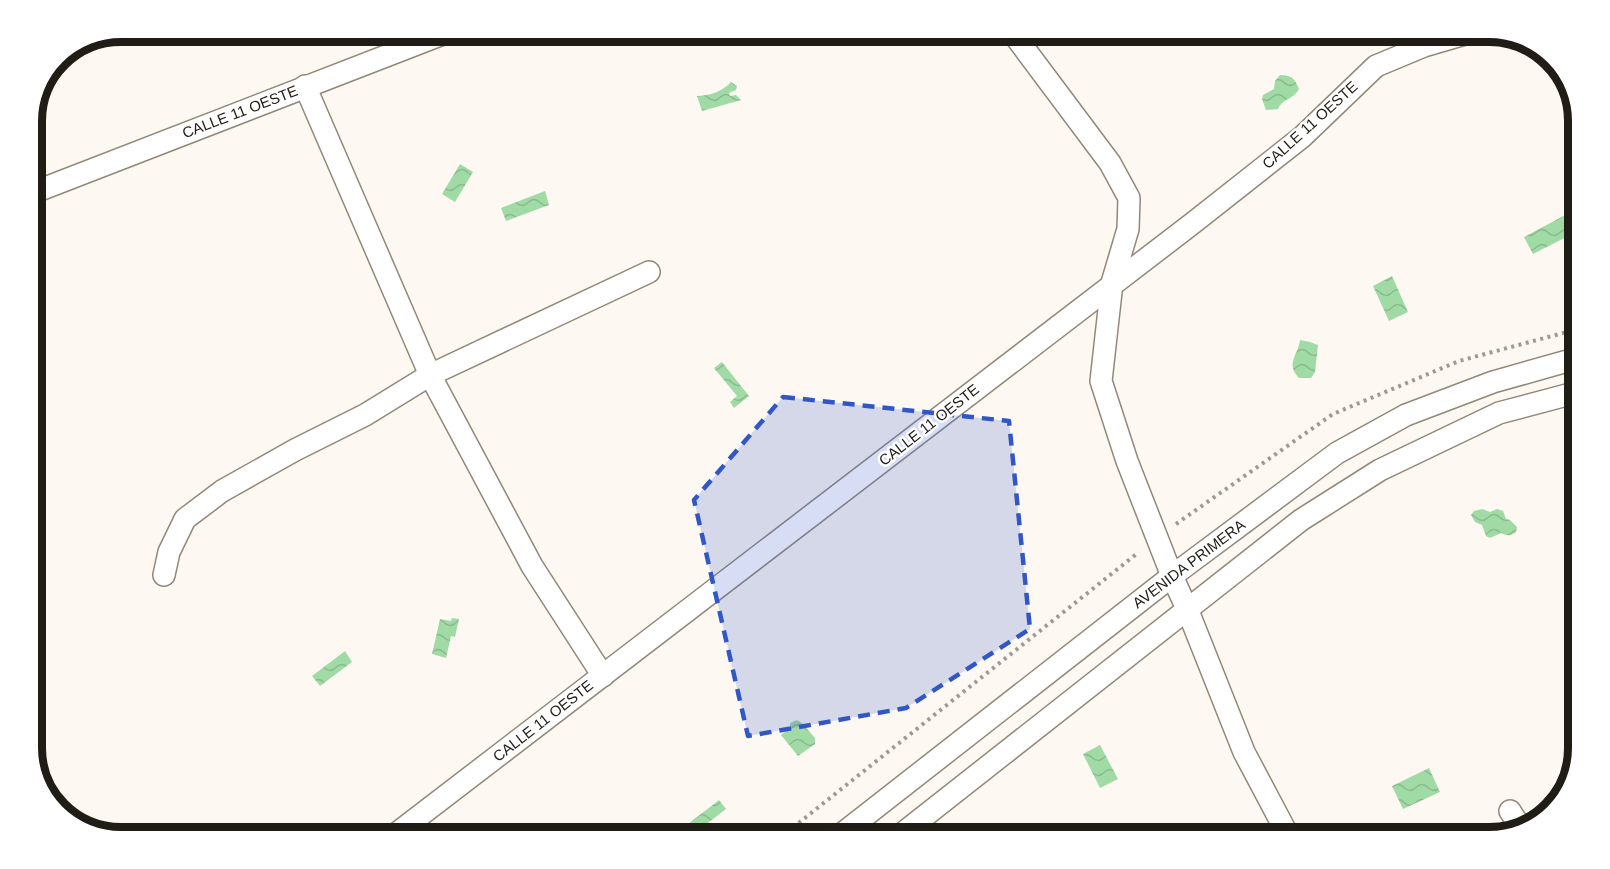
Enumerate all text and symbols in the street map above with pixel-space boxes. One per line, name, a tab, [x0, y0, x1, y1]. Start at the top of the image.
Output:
street label: CALLE 11 OESTE	[1259, 77, 1361, 172]
street label: CALLE 11 OESTE	[180, 82, 300, 141]
street label: CALLE 11 OESTE	[875, 380, 982, 469]
street label: AVENIDA PRIMERA	[1129, 516, 1248, 611]
street label: CALLE 11 OESTE	[489, 676, 596, 765]

